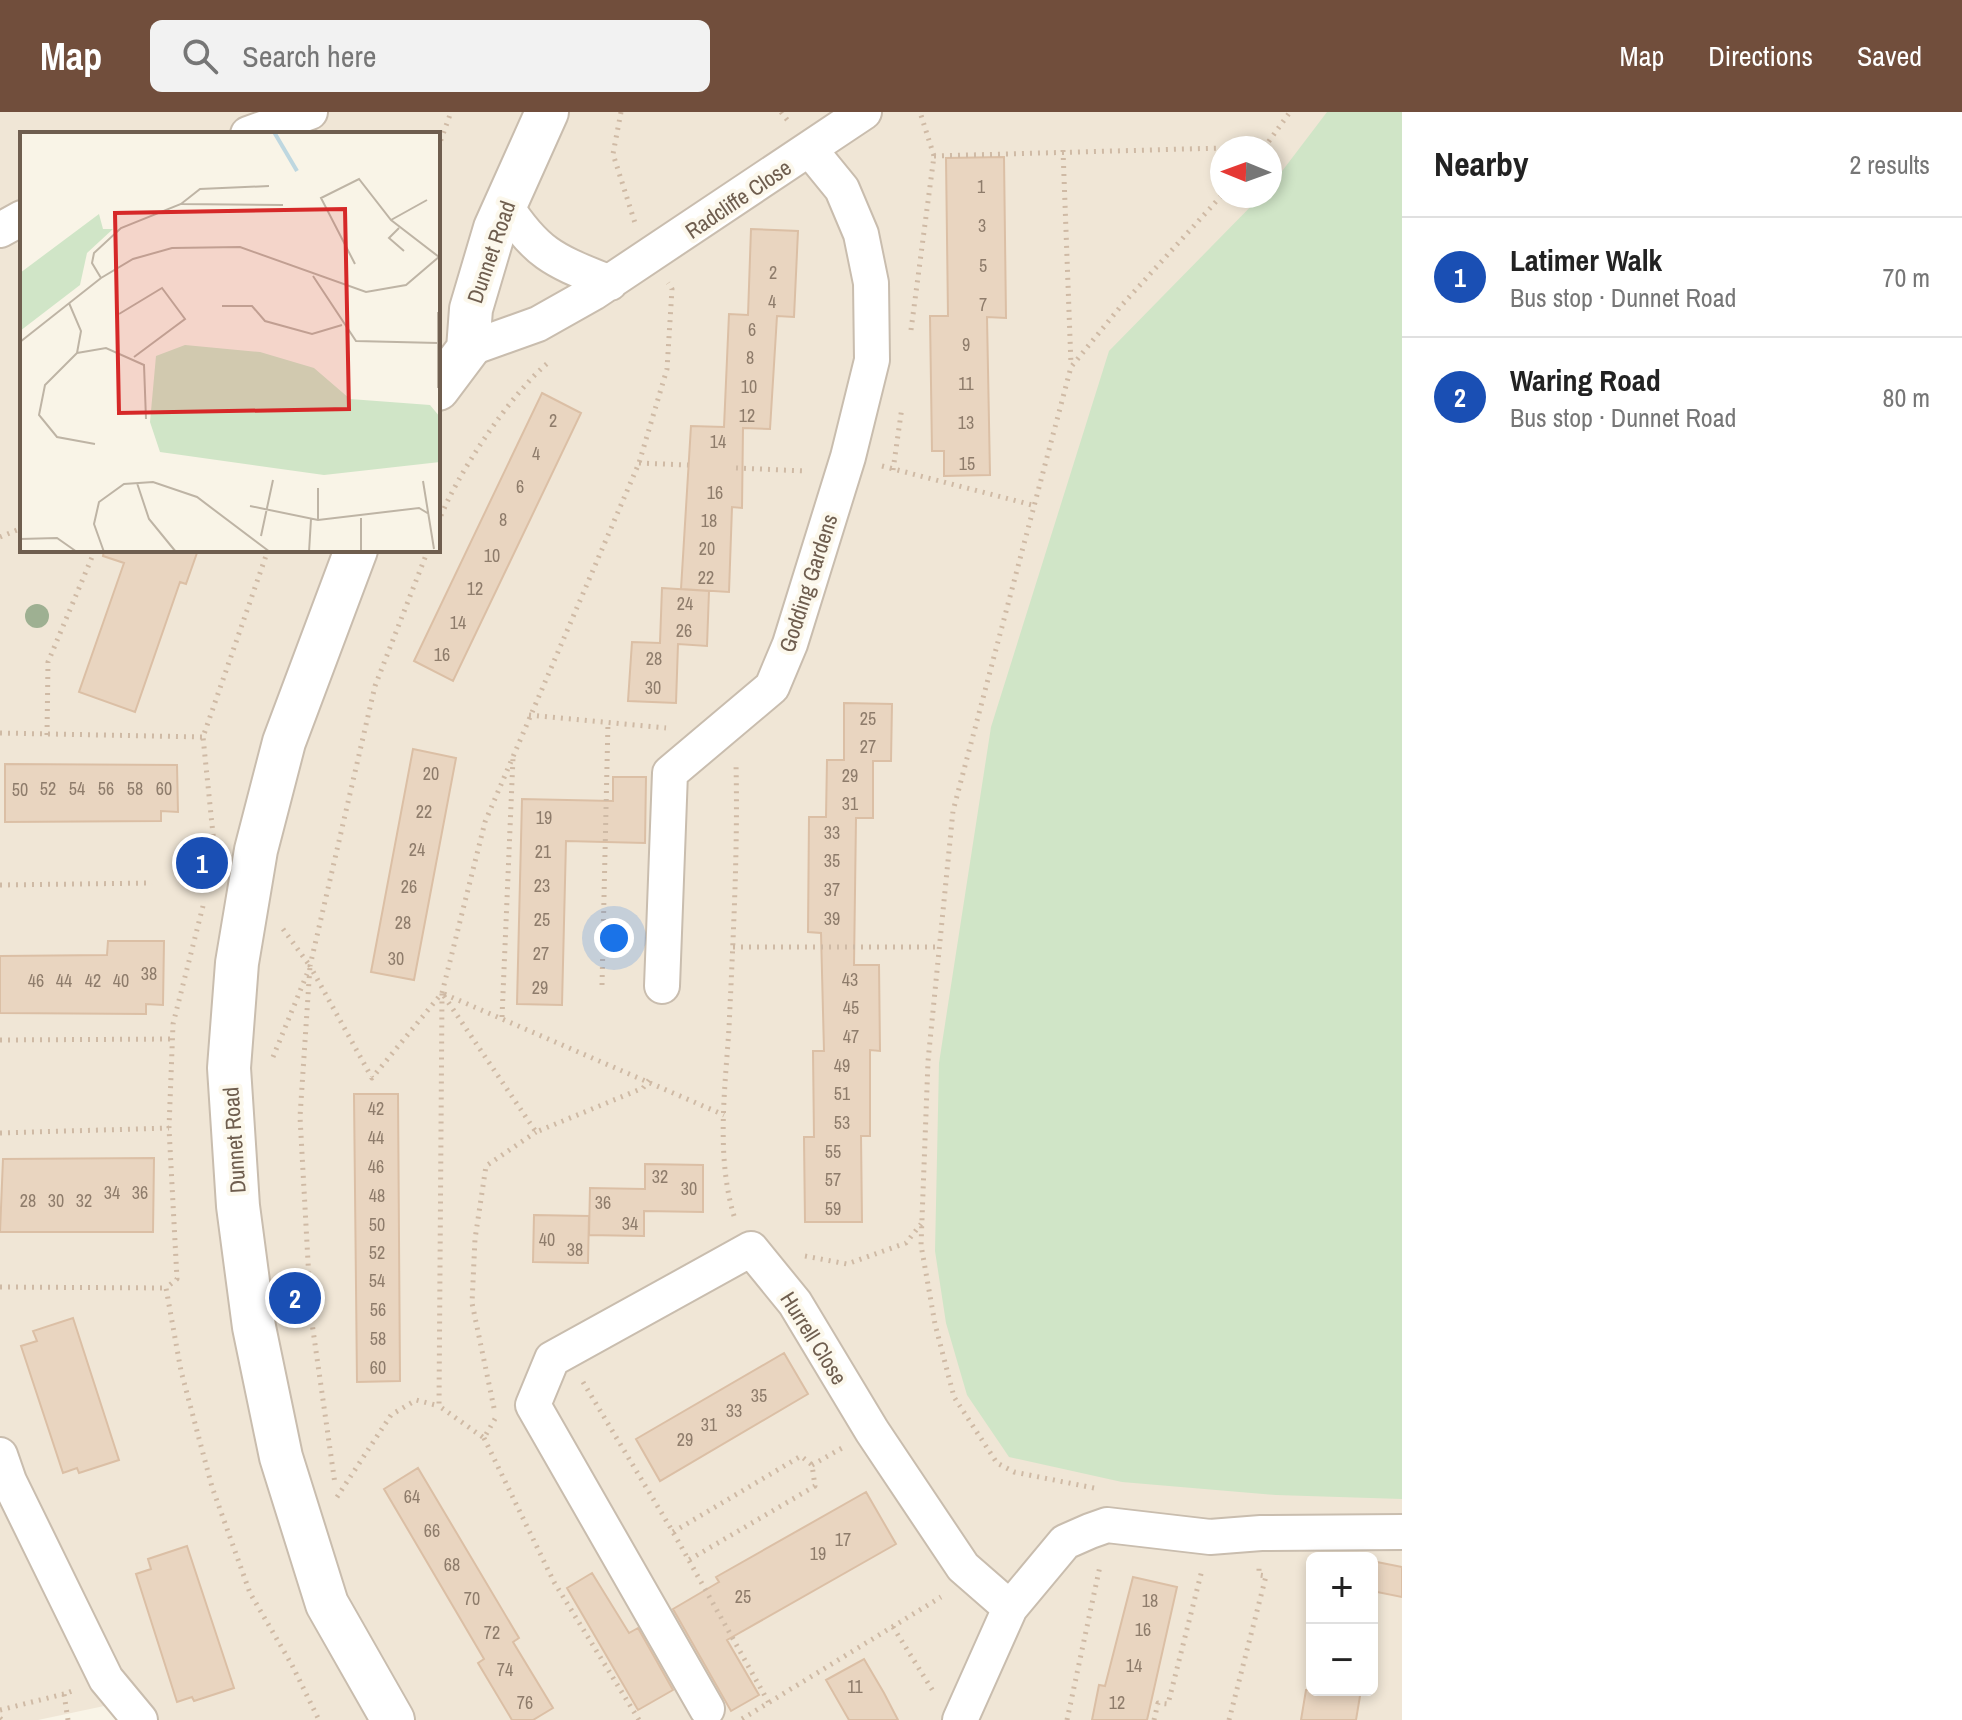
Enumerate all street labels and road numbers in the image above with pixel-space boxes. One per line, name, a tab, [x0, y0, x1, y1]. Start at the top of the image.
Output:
street label: Radcliffe Close	[679, 152, 797, 246]
street label: Dunnet Road	[460, 197, 522, 307]
street label: Godding Gardens	[772, 510, 844, 656]
street label: Dunnet Road	[215, 1086, 253, 1194]
street label: Hurrell Close	[774, 1286, 854, 1390]

